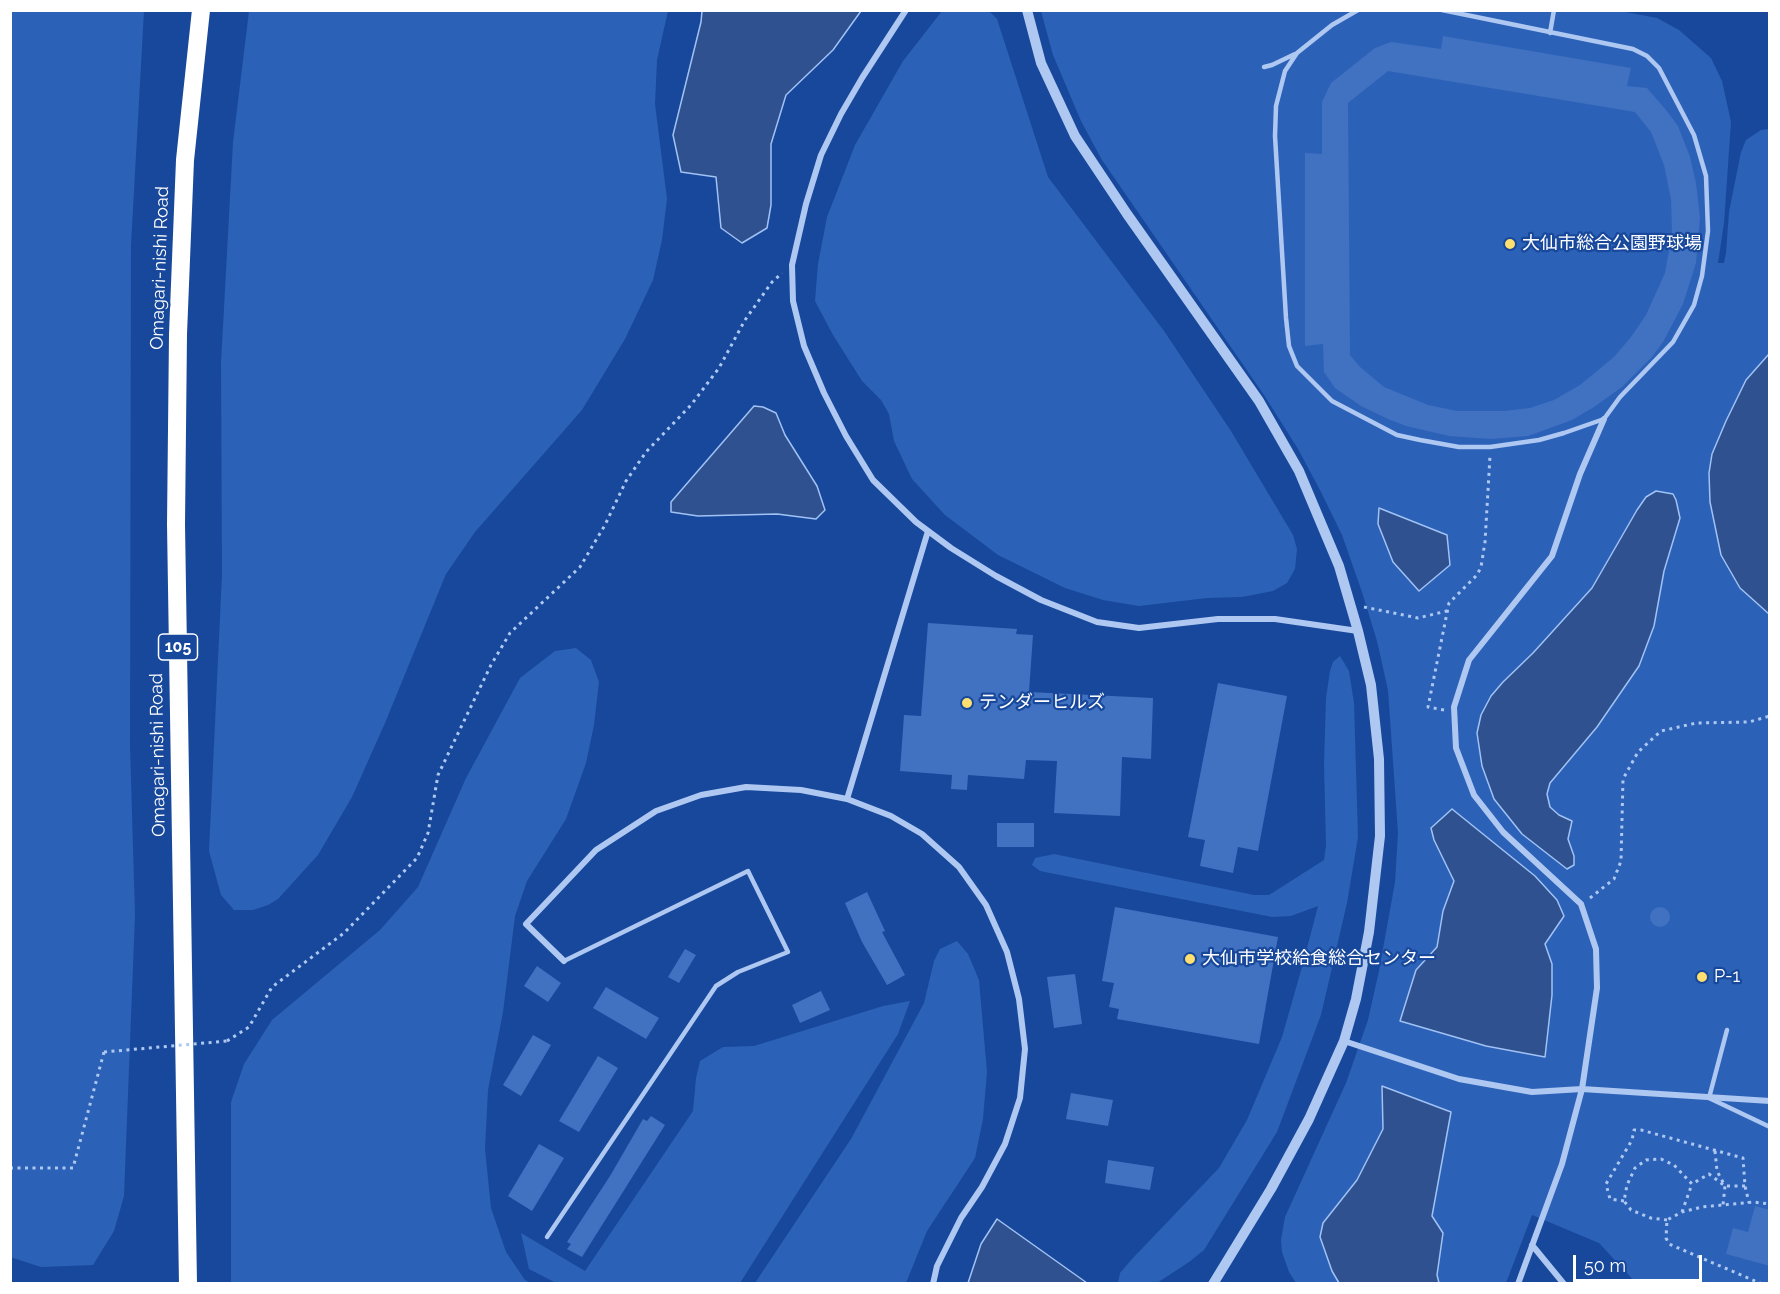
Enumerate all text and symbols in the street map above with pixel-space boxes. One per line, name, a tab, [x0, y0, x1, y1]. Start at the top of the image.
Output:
street label: Omagari-nishi Road	[146, 186, 174, 350]
place label: 大仙市総合公園野球場	[1522, 233, 1702, 255]
marker: 大仙市総合公園野球場	[1503, 237, 1517, 251]
road number: 105	[158, 634, 198, 660]
street label: Omagari-nishi Road	[146, 673, 170, 837]
place label: テンダーヒルズ	[979, 692, 1105, 714]
marker: テンダーヒルズ	[960, 696, 974, 710]
place label: 大仙市学校給食総合センター	[1202, 948, 1436, 970]
marker: 大仙市学校給食総合センター	[1183, 952, 1197, 966]
place label: P-1	[1714, 966, 1740, 988]
marker: P-1	[1695, 970, 1709, 984]
scale bar	[1576, 1243, 1705, 1281]
text: 50 m	[1584, 1255, 1626, 1276]

